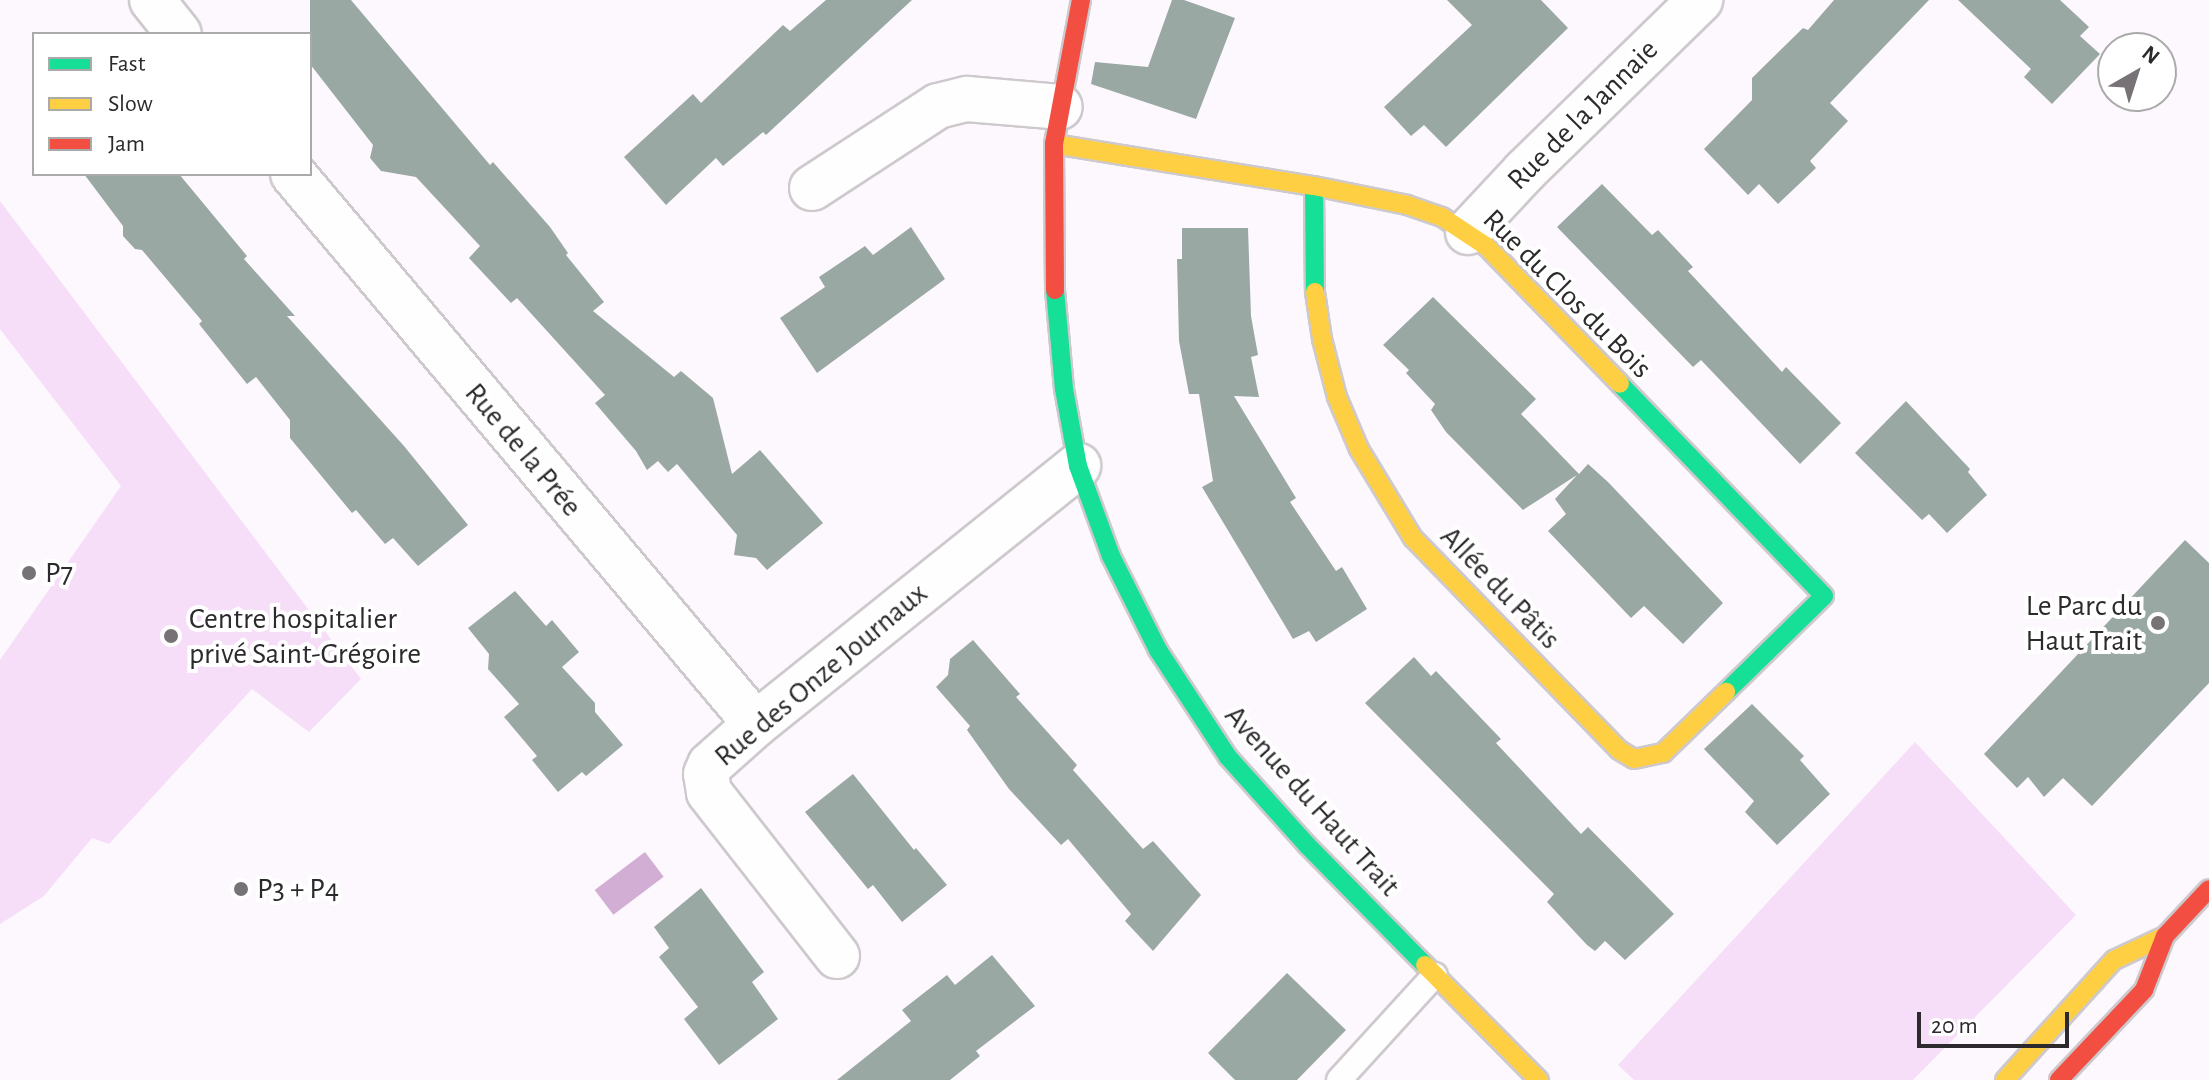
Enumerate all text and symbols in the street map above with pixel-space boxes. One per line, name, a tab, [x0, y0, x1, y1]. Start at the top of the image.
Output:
legend	[32, 32, 312, 176]
street label: Rue de la Jannaie	[1500, 32, 1666, 198]
north arrow	[2097, 32, 2177, 112]
text: N	[2138, 42, 2164, 68]
text: Fast	[108, 52, 145, 76]
text: Slow	[108, 92, 153, 116]
text: Jam	[108, 132, 145, 156]
street label: Rue du Clos du Bois	[1475, 202, 1659, 386]
street label: Rue de la Prée	[457, 376, 589, 524]
street label: Allée du Pâtis	[1432, 519, 1568, 657]
place label: P7	[45, 555, 73, 591]
marker: P7	[20, 564, 38, 582]
street label: Rue des Onze Journaux	[707, 576, 935, 774]
place label: Le Parc du Haut Trait	[2026, 588, 2142, 658]
place label: Centre hospitalier privé Saint-Grégoire	[189, 601, 421, 672]
marker: Le Parc du Haut Trait	[2149, 614, 2167, 632]
marker: Centre hospitalier privé Saint-Grégoire	[160, 625, 182, 647]
street label: Avenue du Haut Trait	[1217, 698, 1407, 904]
place label: P3 + P4	[257, 871, 339, 907]
marker: P3 + P4	[232, 880, 250, 898]
scale bar	[1921, 996, 2073, 1046]
text: 20 m	[1931, 1014, 1978, 1038]

